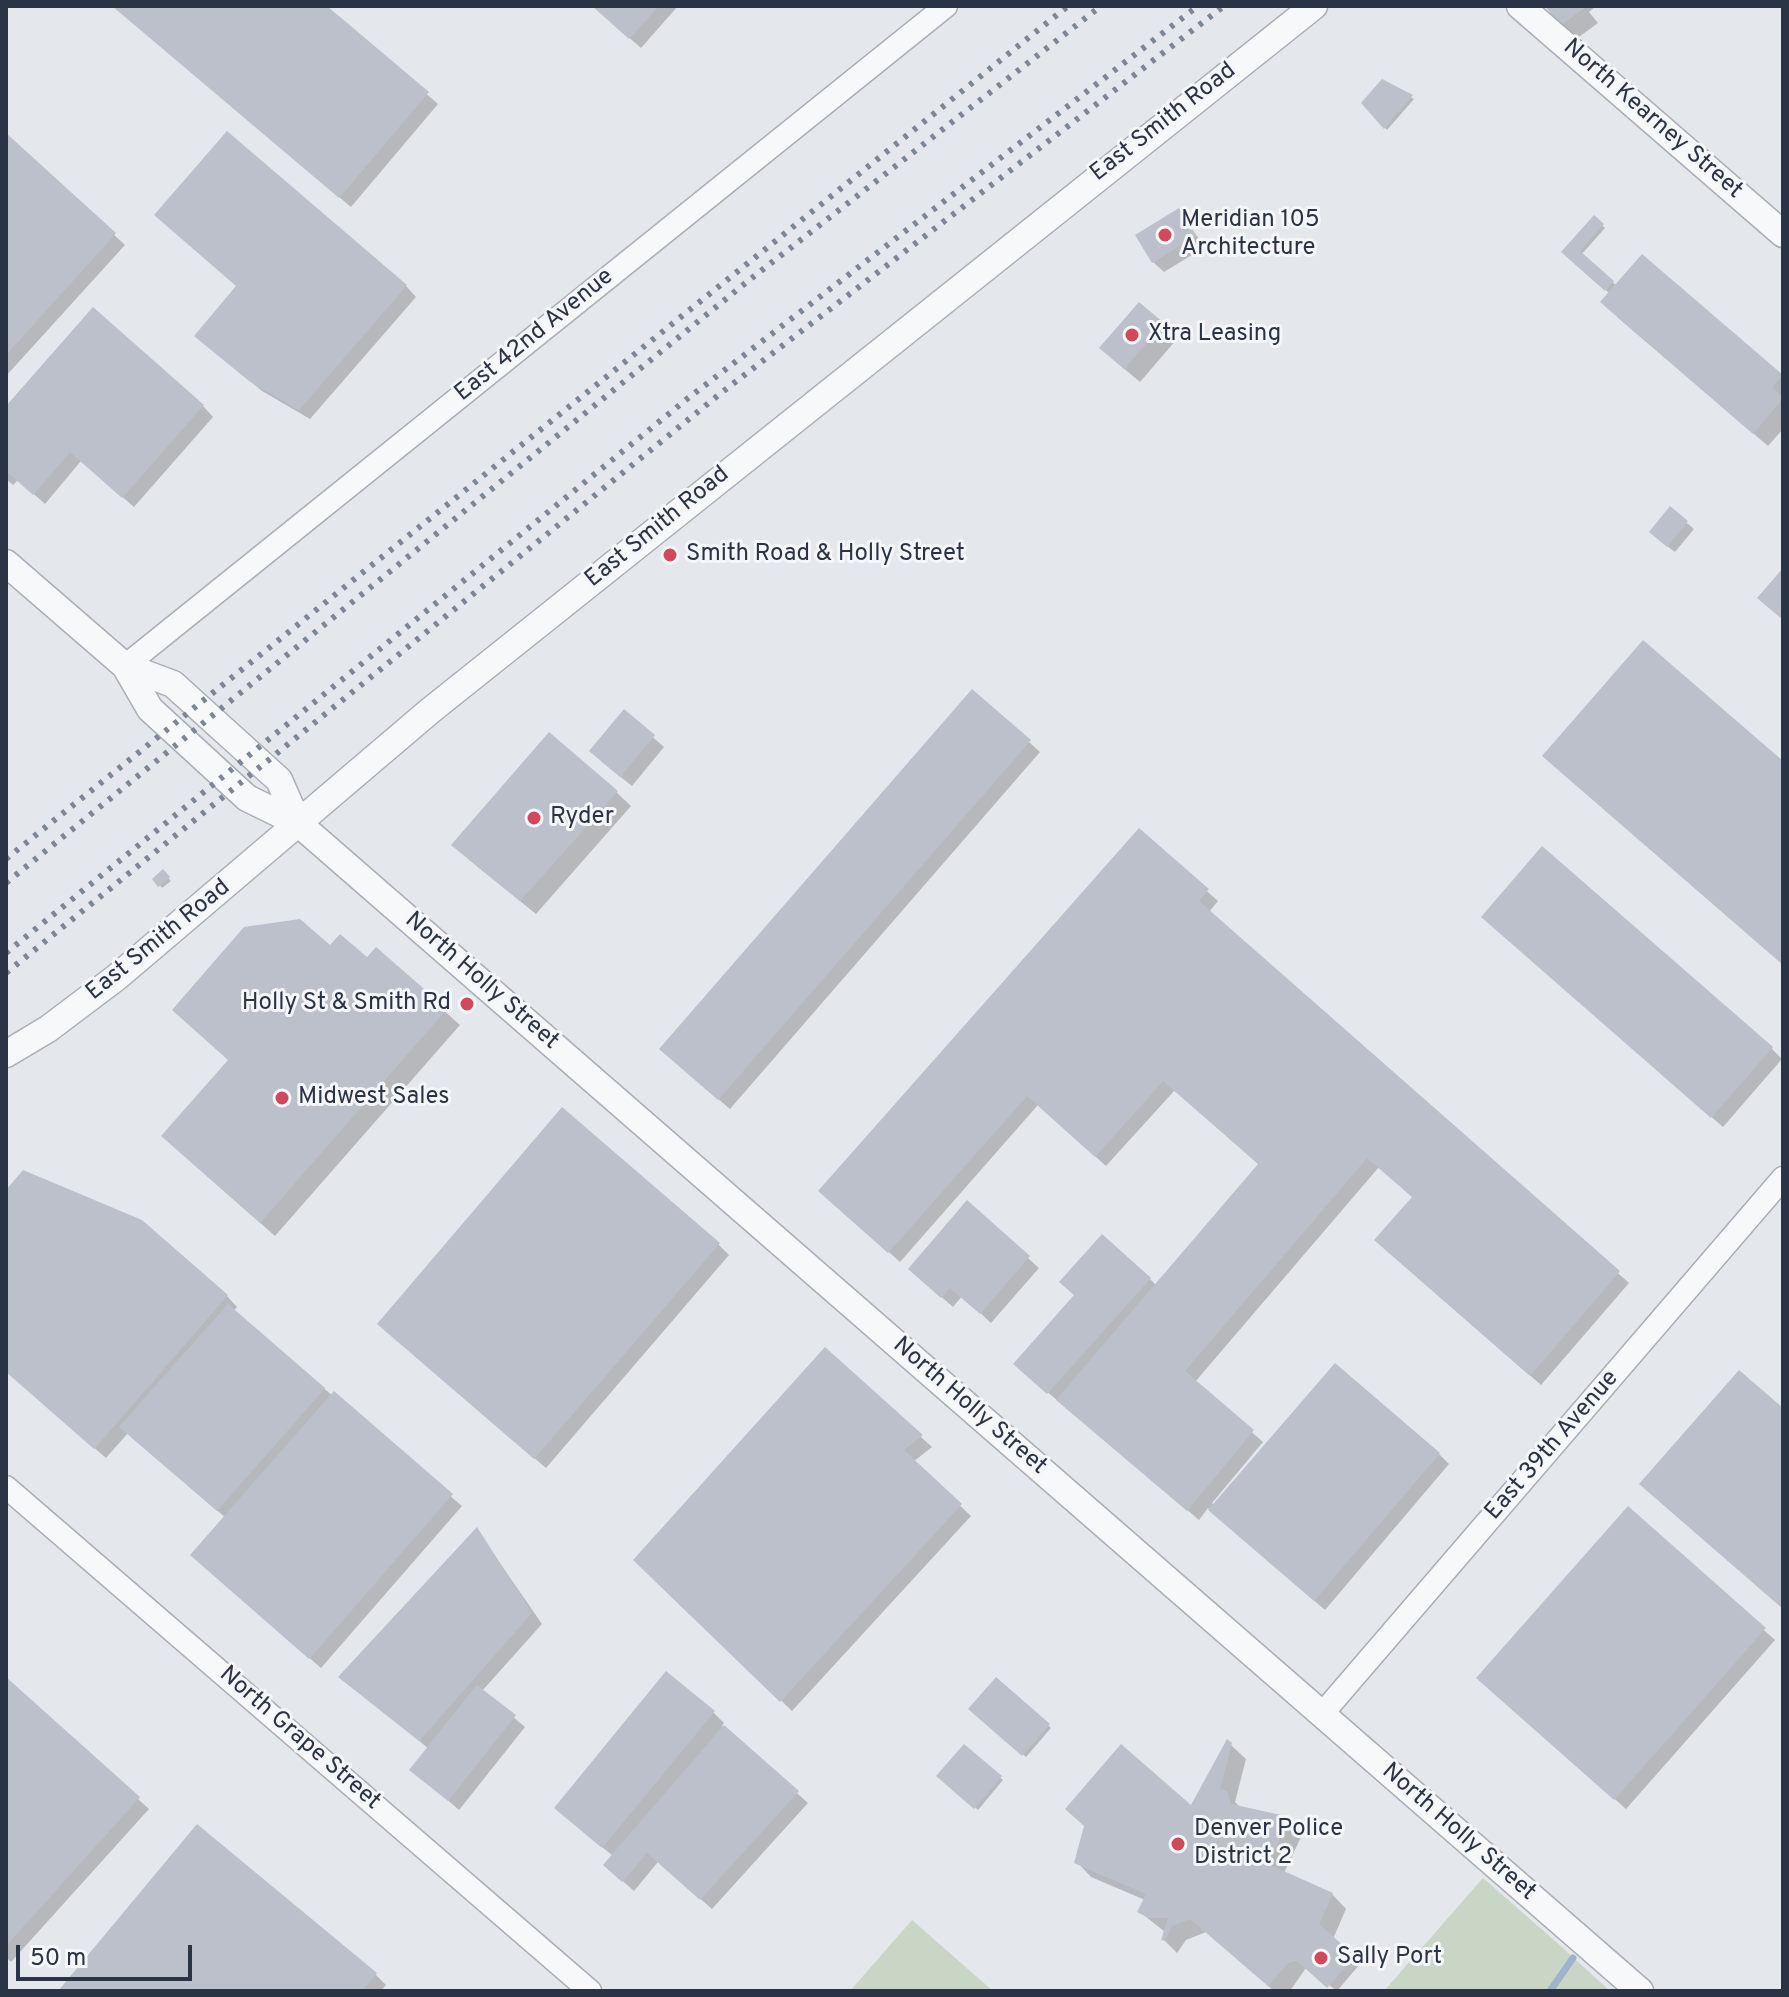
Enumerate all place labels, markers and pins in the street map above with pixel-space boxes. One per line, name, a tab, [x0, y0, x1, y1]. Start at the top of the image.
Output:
place label: Meridian 105 Architecture	[1181, 207, 1320, 263]
marker: Meridian 105 Architecture	[1156, 226, 1174, 244]
place label: Xtra Leasing	[1148, 321, 1281, 349]
marker: Xtra Leasing	[1123, 326, 1141, 344]
place label: Smith Road & Holly Street	[686, 541, 965, 569]
marker: Smith Road & Holly Street	[661, 546, 679, 564]
place label: Ryder	[550, 804, 614, 832]
marker: Ryder	[525, 809, 543, 827]
place label: Holly St & Smith Rd	[242, 990, 451, 1018]
marker: Holly St & Smith Rd	[458, 995, 476, 1013]
place label: Midwest Sales	[298, 1084, 449, 1112]
marker: Midwest Sales	[273, 1089, 291, 1107]
place label: Denver Police District 2	[1194, 1816, 1343, 1872]
marker: Denver Police District 2	[1169, 1835, 1187, 1853]
place label: Sally Port	[1337, 1944, 1442, 1972]
marker: Sally Port	[1312, 1949, 1330, 1967]

